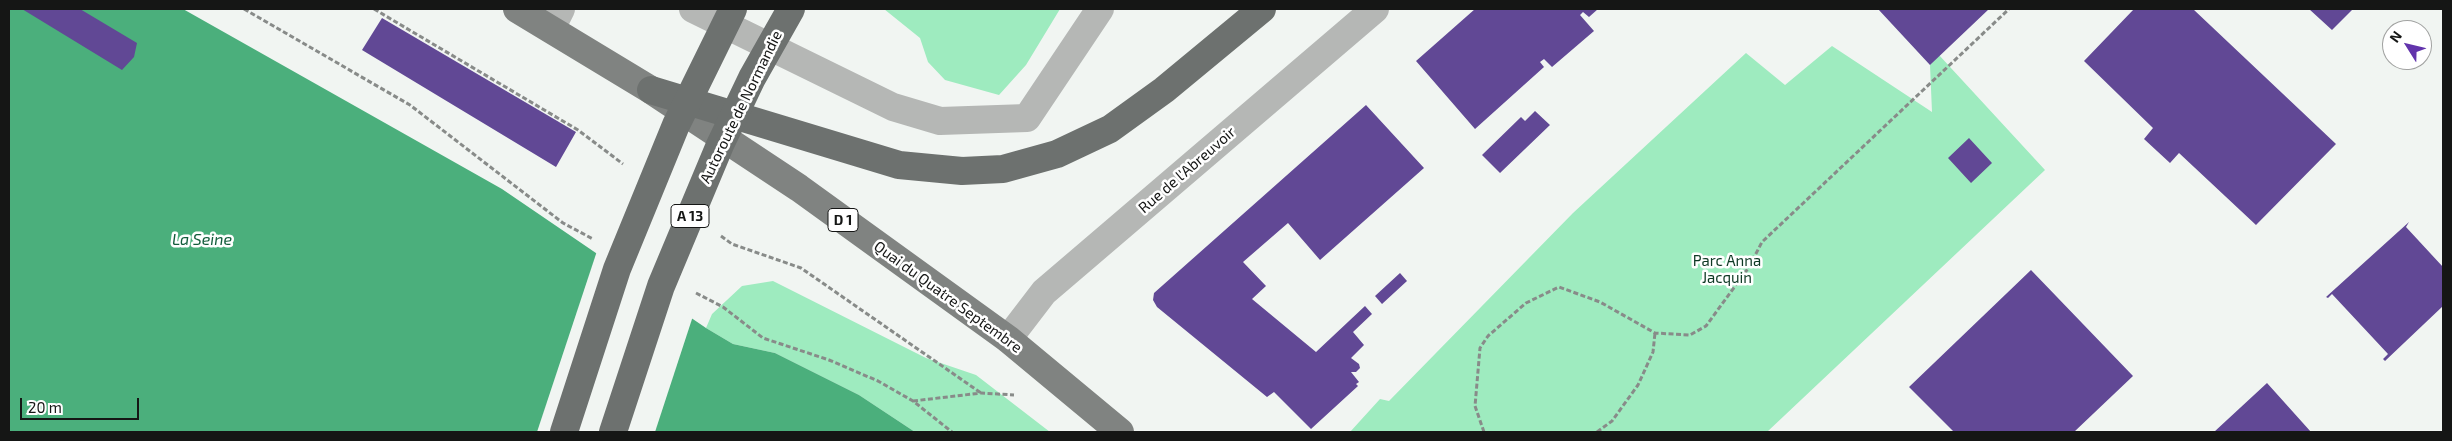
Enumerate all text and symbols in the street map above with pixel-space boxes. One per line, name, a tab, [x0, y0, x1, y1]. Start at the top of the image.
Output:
north arrow	[2382, 20, 2432, 70]
text: N	[2385, 27, 2405, 46]
street label: Autoroute de Normandie	[696, 28, 786, 186]
street label: Rue de l'Abreuvoir	[1135, 123, 1239, 217]
road number: A 13	[671, 205, 709, 228]
road number: D 1	[828, 208, 858, 232]
water label: La Seine	[172, 230, 232, 250]
street label: Quai du Quatre Septembre	[870, 237, 1026, 357]
park label: Parc Anna Jacquin	[1693, 252, 1761, 287]
scale bar	[22, 388, 141, 420]
text: 20 m	[28, 398, 62, 416]

